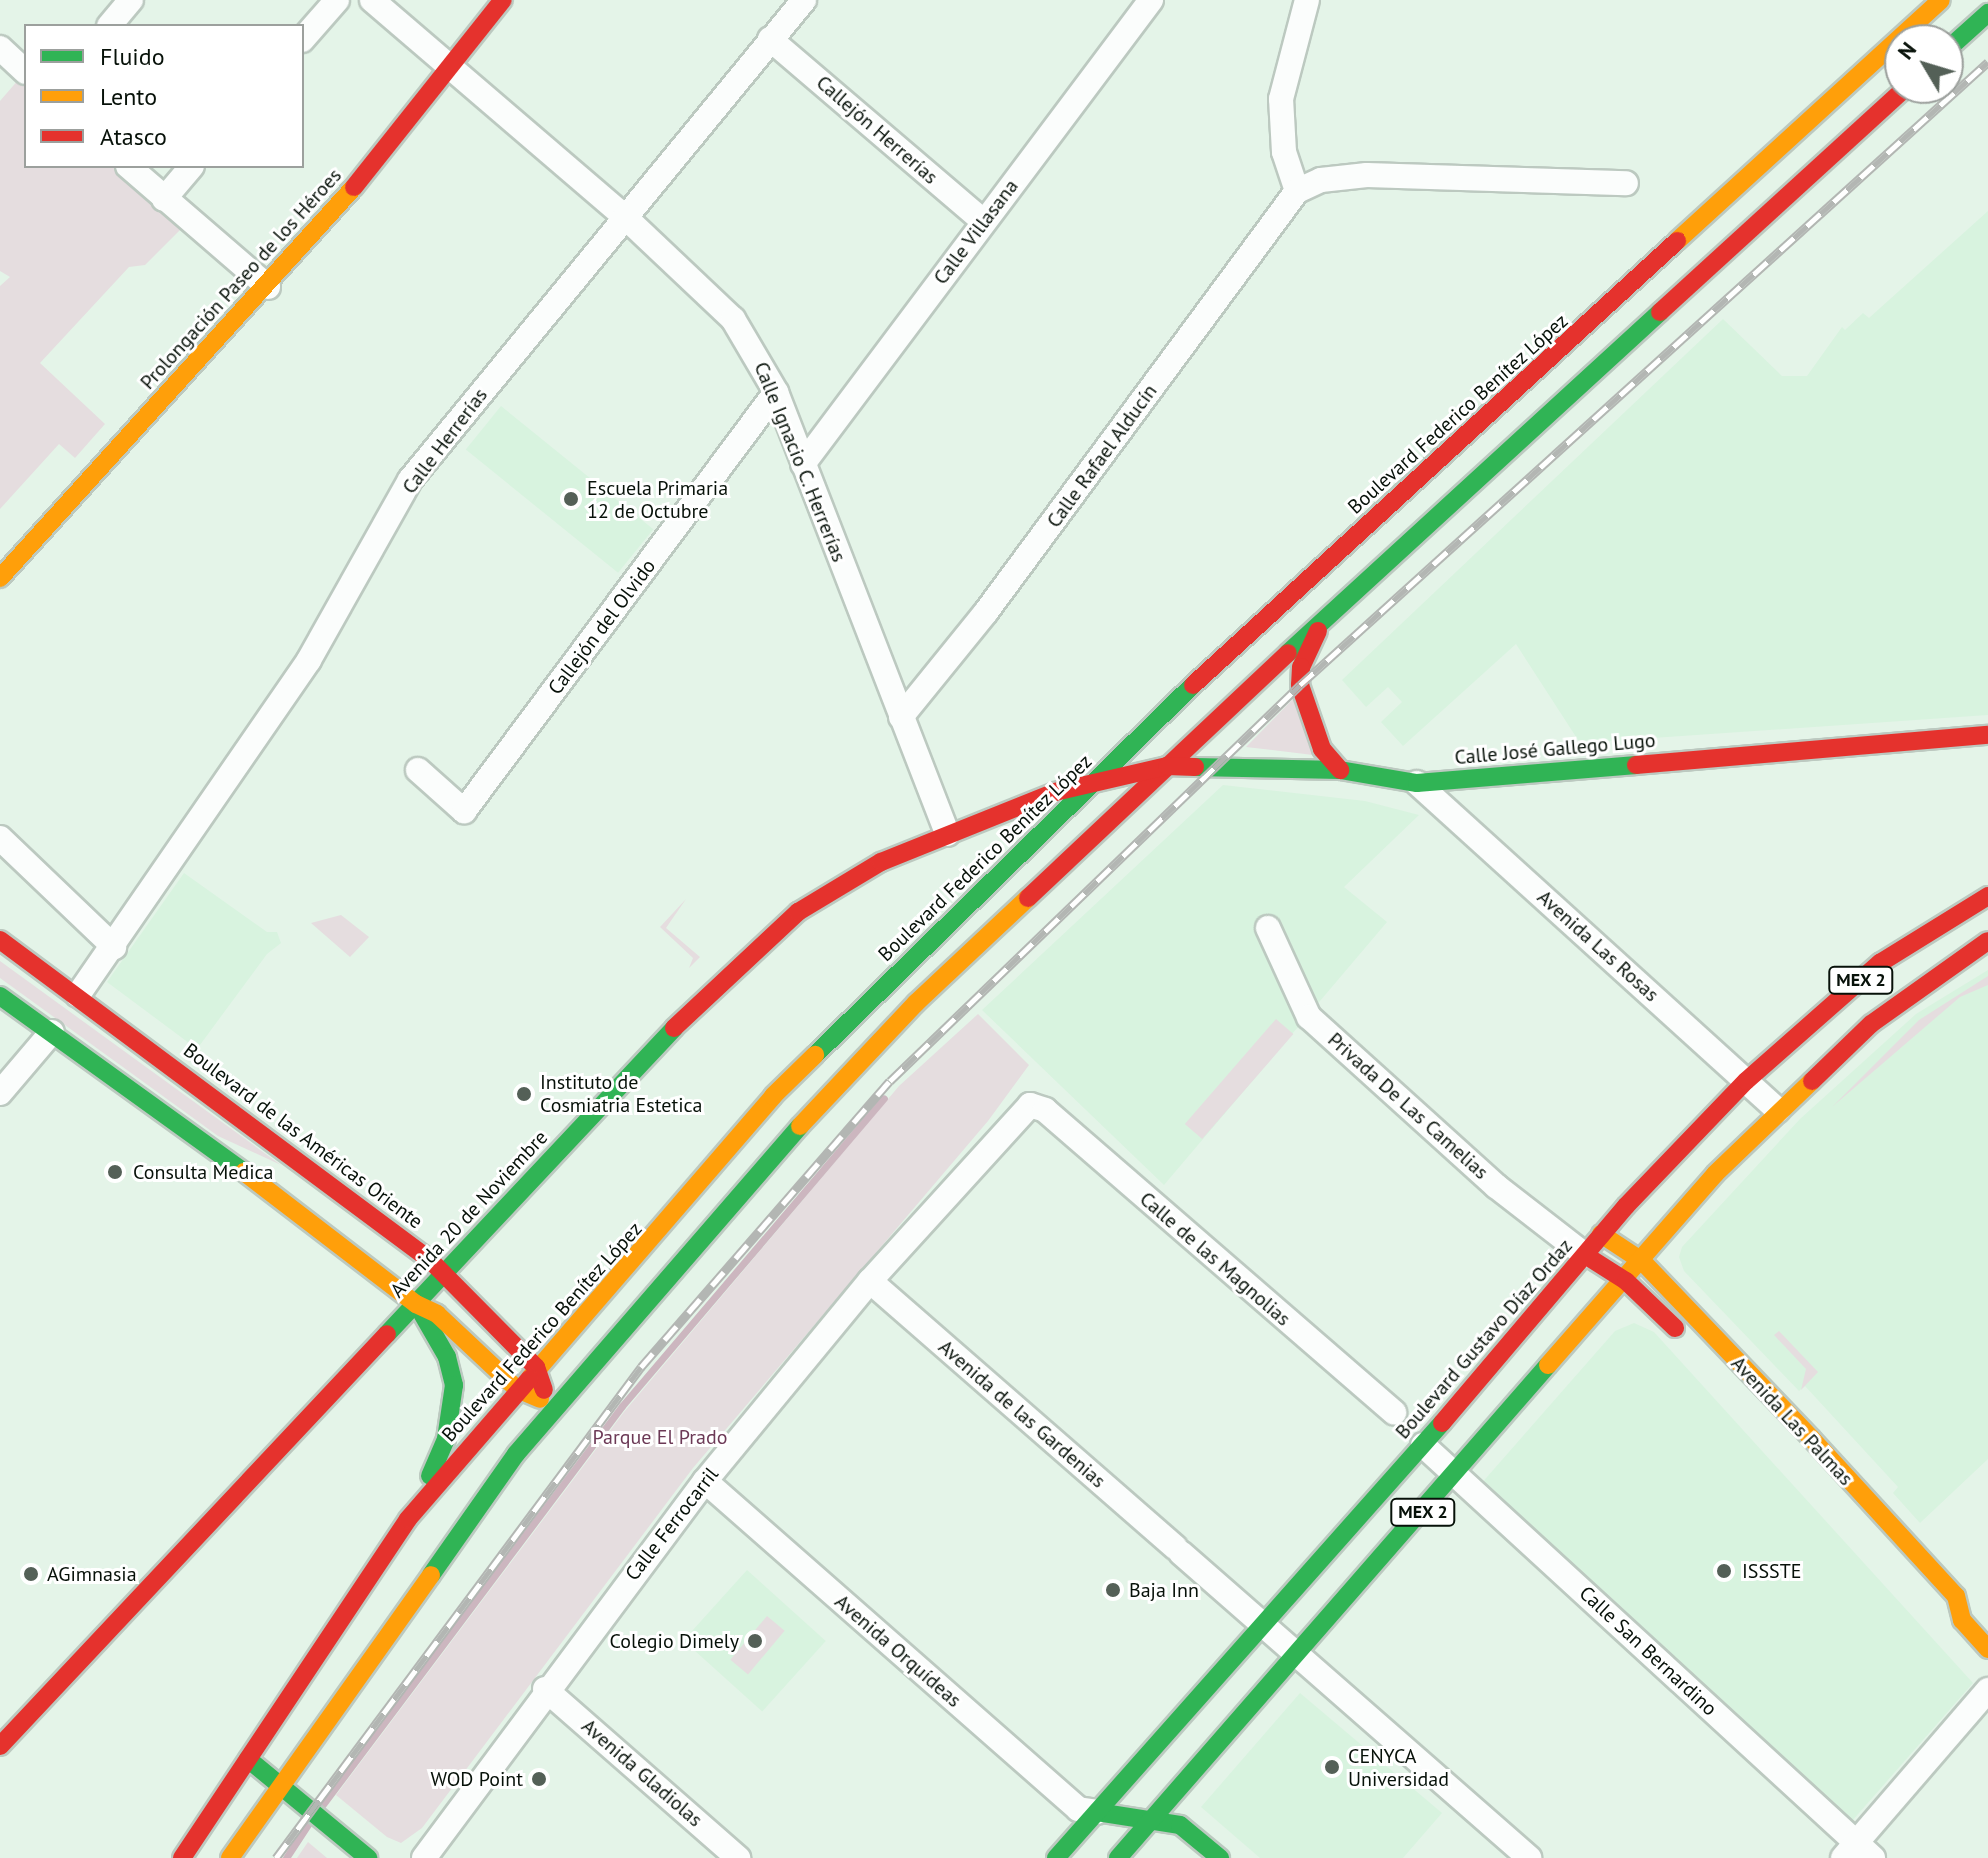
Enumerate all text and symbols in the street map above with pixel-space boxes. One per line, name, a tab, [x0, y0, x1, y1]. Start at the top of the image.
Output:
legend	[24, 24, 304, 168]
north arrow	[1884, 24, 1964, 104]
text: N	[1891, 36, 1922, 65]
text: Fluido	[100, 41, 165, 72]
street label: Callejón Herrerías	[811, 71, 943, 189]
text: Lento	[100, 81, 157, 112]
text: Atasco	[100, 121, 167, 152]
street label: Prolongación Paseo de los Héroes	[136, 164, 346, 394]
street label: Calle Villasana	[929, 175, 1023, 289]
street label: Boulevard Federico Benítez López	[1343, 309, 1573, 519]
street label: Calle Ignacio C. Herrerías	[749, 358, 851, 566]
street label: Calle Rafael Alducín	[1042, 379, 1162, 533]
street label: Calle Herrerías	[397, 383, 493, 499]
place label: Escuela Primaria 12 de Octubre	[587, 476, 728, 523]
marker: Escuela Primaria 12 de Octubre	[562, 490, 580, 508]
street label: Callejón del Olvido	[543, 555, 661, 699]
street label: Calle José Gallego Lugo	[1454, 728, 1656, 770]
street label: Boulevard Federico Benítez López	[873, 749, 1097, 967]
street label: Avenida Las Rosas	[1532, 885, 1664, 1007]
road number: MEX 2	[1827, 966, 1895, 994]
street label: Privada De Las Camelias	[1323, 1028, 1493, 1184]
street label: Boulevard de las Américas Oriente	[179, 1038, 427, 1234]
place label: Instituto de Cosmiatria Estetica	[540, 1070, 703, 1117]
marker: Instituto de Cosmiatria Estetica	[515, 1085, 533, 1103]
street label: Avenida 20 de Noviembre	[385, 1126, 553, 1302]
place label: Consulta Medica	[133, 1160, 273, 1184]
marker: Consulta Medica	[104, 1161, 126, 1183]
street label: Calle de las Magnolias	[1135, 1187, 1295, 1331]
street label: Boulevard Federico Benítez López	[437, 1217, 647, 1447]
street label: Boulevard Gustavo Díaz Ordaz	[1390, 1234, 1578, 1444]
street label: Avenida de las Gardenias	[934, 1335, 1110, 1493]
street label: Avenida Las Palmas	[1726, 1352, 1858, 1490]
park label: Parque El Prado	[593, 1425, 727, 1449]
street label: Calle Ferrocarril	[620, 1463, 724, 1585]
road number: MEX 2	[1389, 1498, 1457, 1526]
place label: ISSSTE	[1742, 1559, 1801, 1583]
marker: ISSSTE	[1713, 1560, 1735, 1582]
place label: AGimnasia	[47, 1562, 137, 1586]
marker: AGimnasia	[22, 1565, 40, 1583]
place label: Baja Inn	[1129, 1578, 1199, 1602]
marker: Baja Inn	[1104, 1581, 1122, 1599]
street label: Calle San Bernardino	[1574, 1581, 1722, 1721]
street label: Avenida Orquídeas	[830, 1590, 966, 1712]
place label: Colegio Dimely	[610, 1629, 739, 1653]
marker: Colegio Dimely	[746, 1632, 764, 1650]
street label: Avenida Gladiolas	[577, 1714, 707, 1832]
place label: CENYCA Universidad	[1348, 1744, 1449, 1791]
marker: CENYCA Universidad	[1323, 1758, 1341, 1776]
place label: WOD Point	[430, 1767, 523, 1791]
marker: WOD Point	[530, 1770, 548, 1788]

